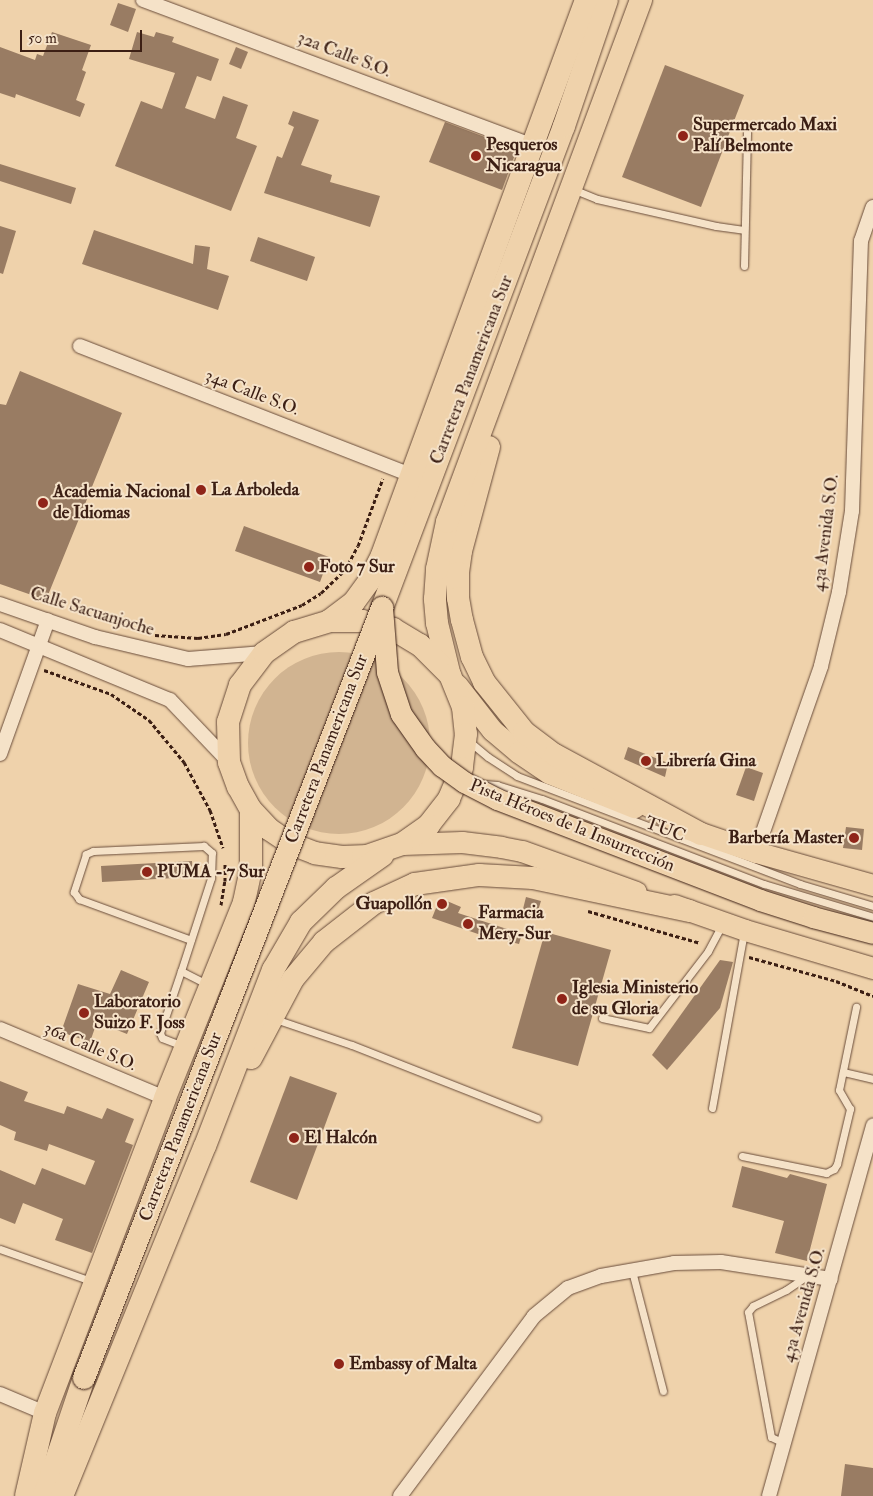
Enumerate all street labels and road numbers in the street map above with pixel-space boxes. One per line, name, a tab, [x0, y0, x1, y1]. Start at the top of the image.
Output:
street label: 32a Calle S.O.	[294, 27, 394, 83]
street label: Carretera Panamericana Sur	[426, 272, 518, 468]
street label: 34a Calle S.O.	[202, 365, 302, 421]
street label: 43a Avenida S.O.	[808, 473, 844, 593]
street label: Calle Sacuanjoche	[27, 583, 157, 641]
street label: Carretera Panamericana Sur	[281, 651, 373, 847]
street label: Pista Héroes de la Insurrección	[466, 775, 678, 877]
street label: TUC	[642, 812, 688, 848]
street label: 36a Calle S.O.	[40, 1018, 140, 1076]
street label: Carretera Panamericana Sur	[135, 1029, 227, 1225]
street label: 43a Avenida S.O.	[777, 1245, 831, 1365]

